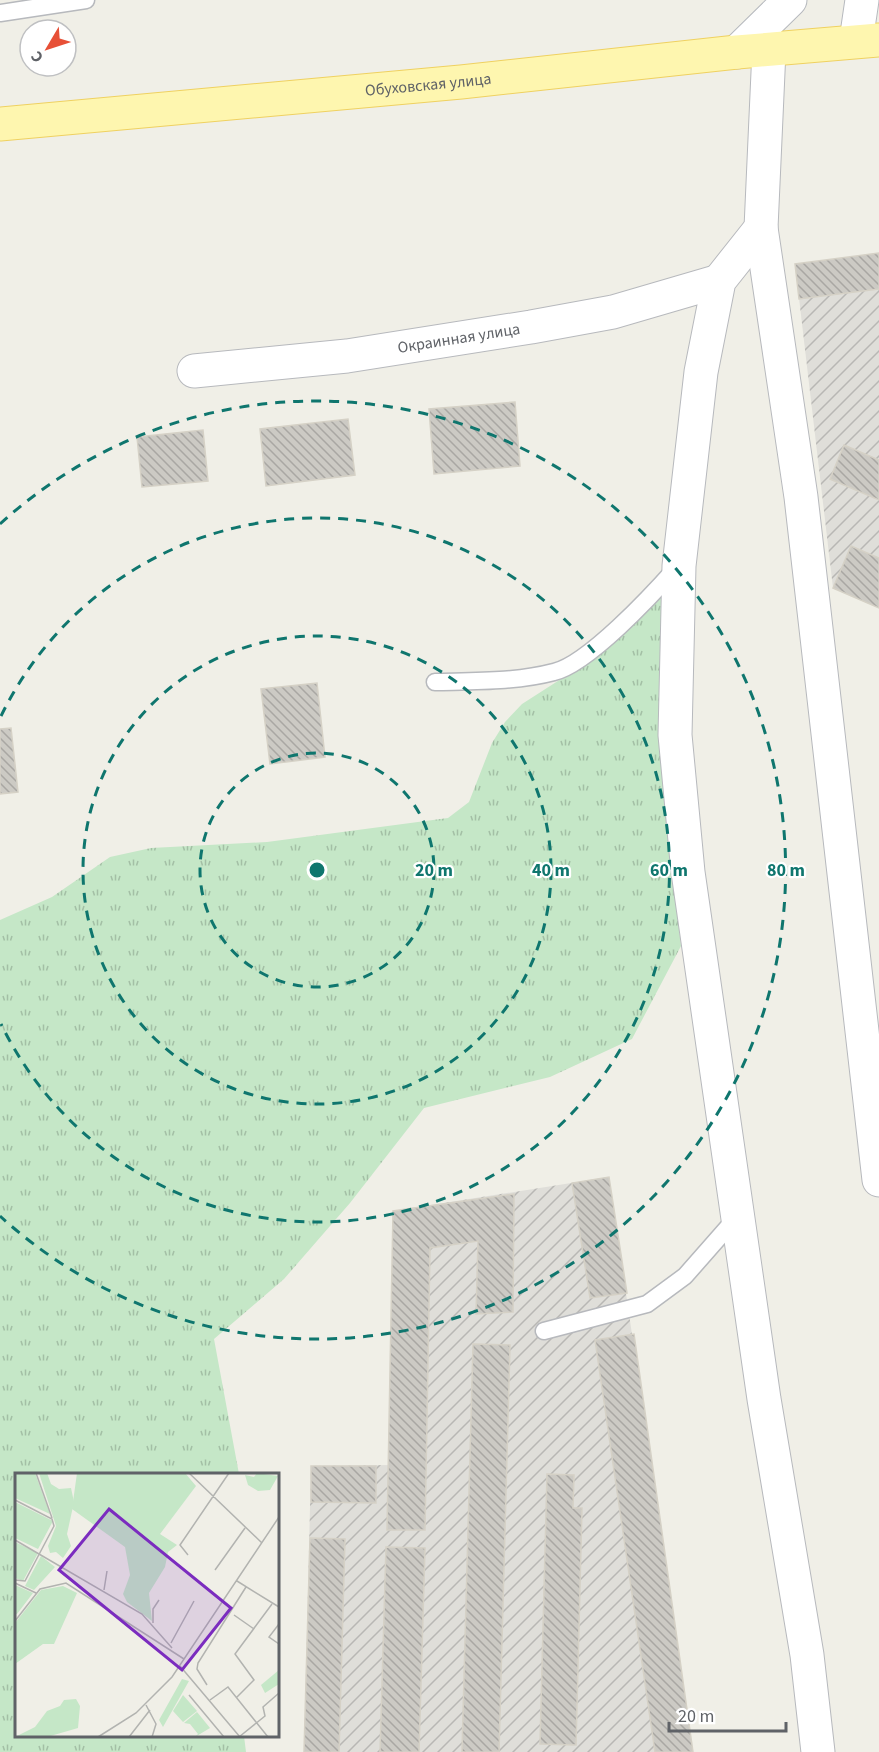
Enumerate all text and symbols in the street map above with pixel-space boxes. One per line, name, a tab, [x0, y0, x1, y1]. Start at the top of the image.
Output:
north arrow	[18, 18, 78, 78]
text: С	[26, 46, 49, 67]
street label: Обуховская улица	[364, 68, 492, 102]
street label: Окраинная улица	[396, 318, 522, 359]
text: 20 m	[415, 858, 453, 883]
text: 40 m	[532, 858, 570, 883]
text: 60 m	[650, 858, 688, 883]
text: 80 m	[767, 858, 805, 883]
centre of rings	[307, 860, 327, 880]
inset map	[15, 1473, 279, 1737]
scale bar	[669, 1695, 786, 1733]
text: 20 m	[678, 1704, 714, 1729]

